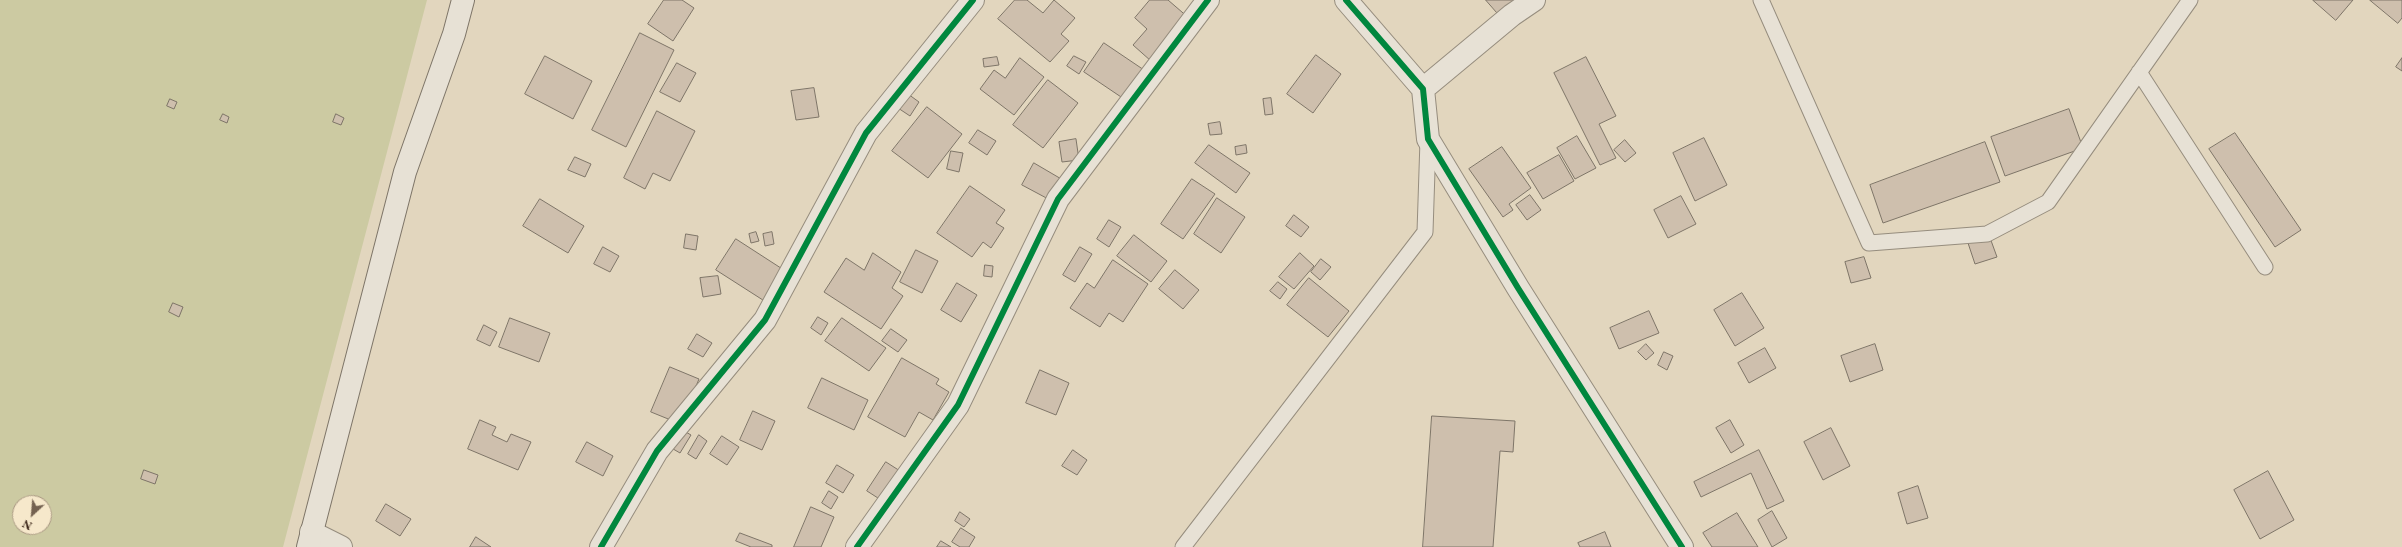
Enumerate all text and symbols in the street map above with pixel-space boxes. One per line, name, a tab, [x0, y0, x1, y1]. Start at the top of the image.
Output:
north arrow	[12, 495, 52, 535]
text: N	[20, 517, 34, 533]

